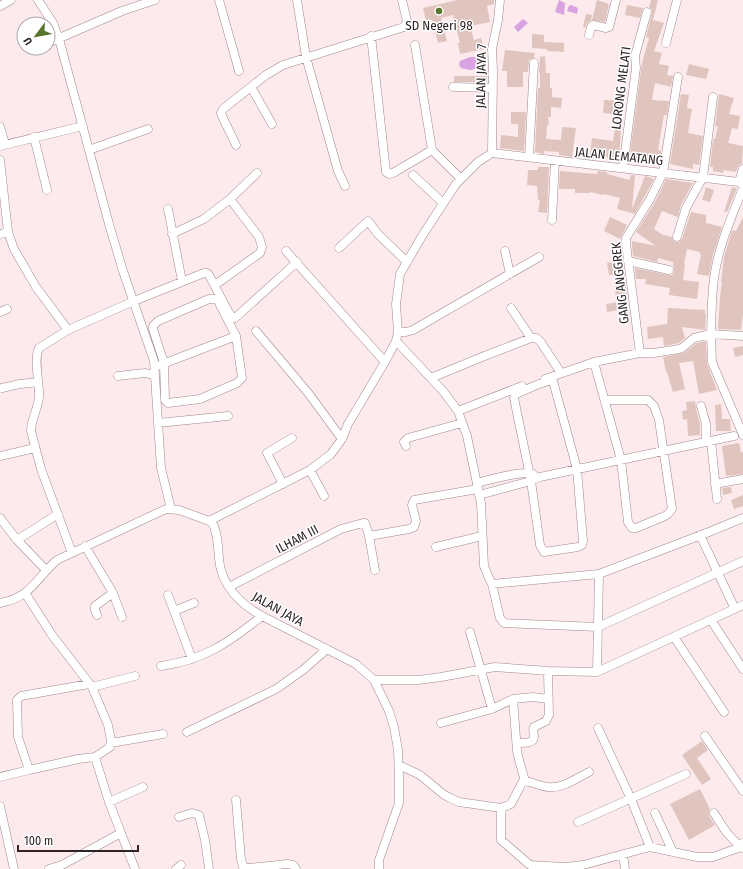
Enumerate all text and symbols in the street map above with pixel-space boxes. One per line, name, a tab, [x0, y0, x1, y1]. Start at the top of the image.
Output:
marker: SD Negeri 98	[434, 6, 444, 16]
north arrow	[16, 16, 56, 56]
place label: SD Negeri 98	[405, 18, 473, 33]
text: U	[21, 35, 35, 47]
street label: JALAN JAYA 7	[473, 44, 489, 108]
street label: LORONG MELATI	[608, 46, 634, 130]
street label: JALAN LEMATANG	[574, 144, 664, 168]
street label: GANG ANGGREK	[608, 241, 632, 325]
street label: ILHAM III	[273, 521, 321, 557]
street label: JALAN JAYA	[250, 589, 306, 629]
scale bar	[18, 827, 138, 853]
text: 100 m	[24, 834, 53, 848]

